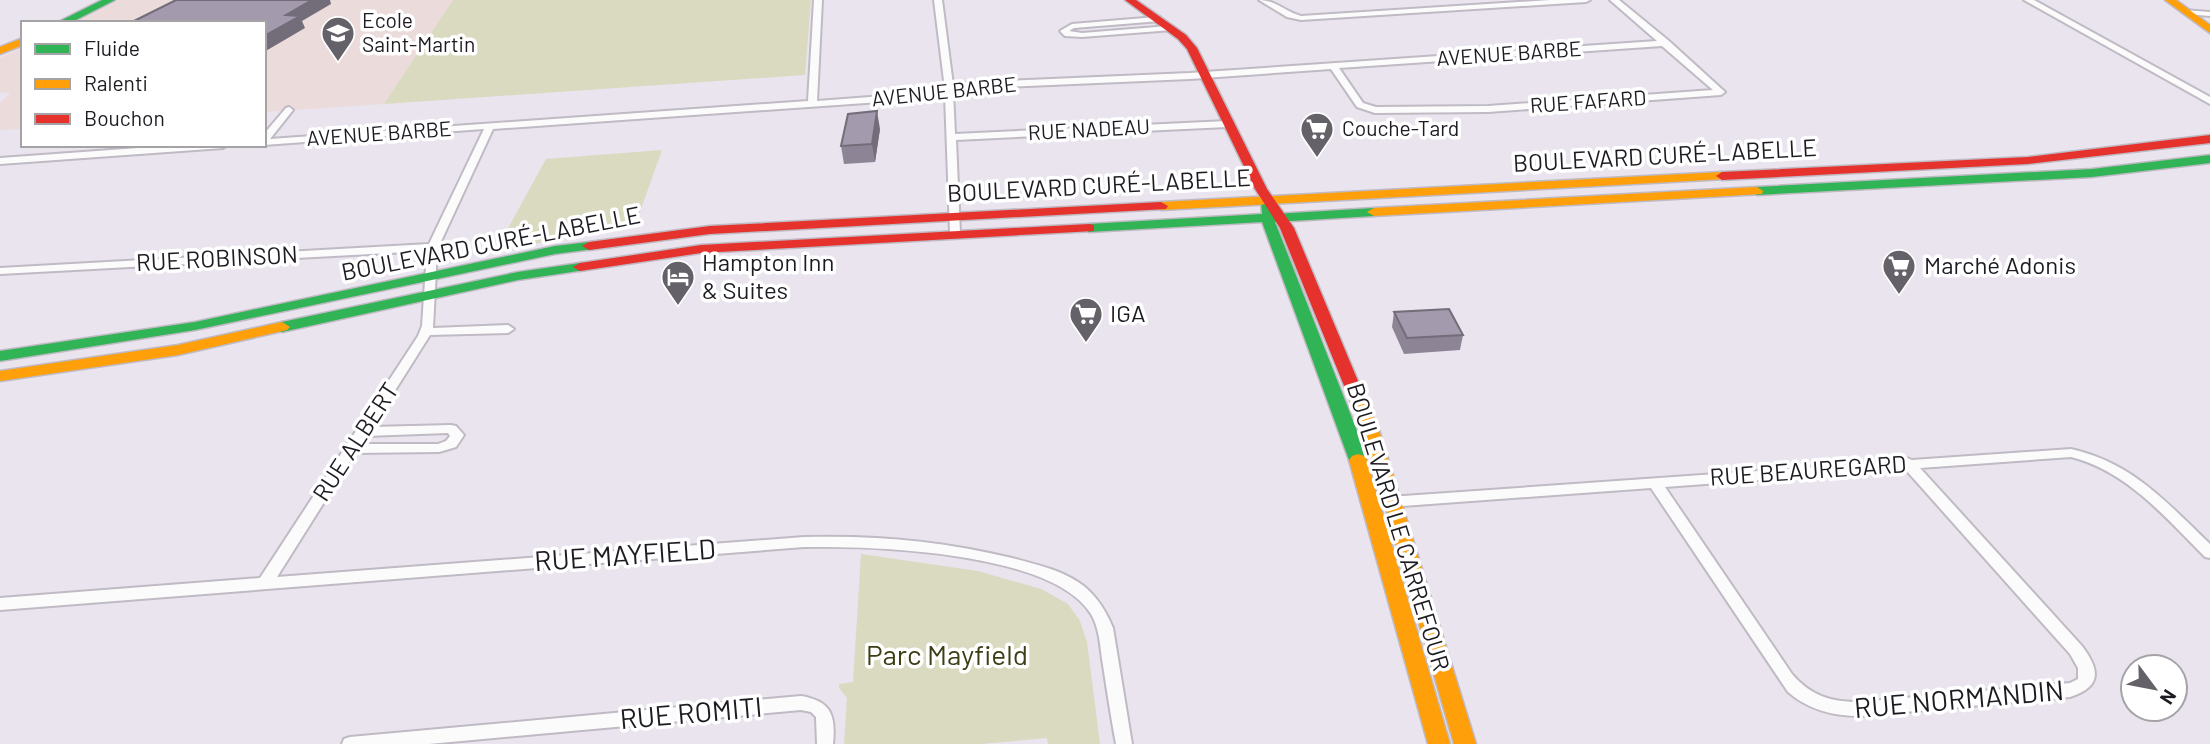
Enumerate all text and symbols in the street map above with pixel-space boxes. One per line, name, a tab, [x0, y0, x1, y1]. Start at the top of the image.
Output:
place label: Ecole Saint-Martin	[362, 7, 475, 56]
school or university icon: Ecole Saint-Martin	[319, 14, 357, 63]
legend	[21, 21, 266, 147]
text: Fluide	[84, 35, 140, 60]
street label: AVENUE BARBE	[1436, 35, 1582, 70]
text: Ralenti	[84, 70, 148, 95]
street label: AVENUE BARBE	[870, 70, 1017, 111]
street label: RUE FAFARD	[1529, 84, 1647, 117]
text: Bouchon	[84, 105, 165, 130]
supermarket icon: Couche-Tard	[1298, 110, 1336, 159]
street label: RUE NADEAU	[1027, 113, 1151, 144]
street label: AVENUE BARBE	[306, 115, 452, 150]
place label: Couche-Tard	[1342, 115, 1459, 140]
street label: BOULEVARD CURÉ-LABELLE	[1512, 132, 1818, 177]
street label: BOULEVARD CURÉ-LABELLE	[946, 162, 1252, 207]
street label: BOULEVARD CURÉ-LABELLE	[339, 199, 643, 286]
street label: RUE ROBINSON	[135, 239, 298, 276]
place label: Hampton Inn & Suites	[702, 247, 834, 304]
supermarket icon: Marché Adonis	[1880, 247, 1918, 296]
place label: Marché Adonis	[1924, 250, 2076, 279]
hotel icon: Hampton Inn & Suites	[659, 258, 697, 307]
supermarket icon: IGA	[1067, 295, 1105, 344]
place label: IGA	[1110, 298, 1145, 327]
street label: RUE ALBERT	[306, 376, 404, 506]
street label: BOULEVARD LE CARREFOUR	[1342, 379, 1457, 674]
street label: RUE BEAUREGARD	[1709, 448, 1907, 491]
street label: RUE MAYFIELD	[533, 531, 717, 577]
park label: Parc Mayfield	[866, 637, 1028, 671]
north arrow	[2119, 653, 2189, 723]
street label: RUE NORMANDIN	[1853, 672, 2065, 724]
text: N	[2156, 686, 2182, 709]
street label: RUE ROMITI	[618, 689, 764, 735]

